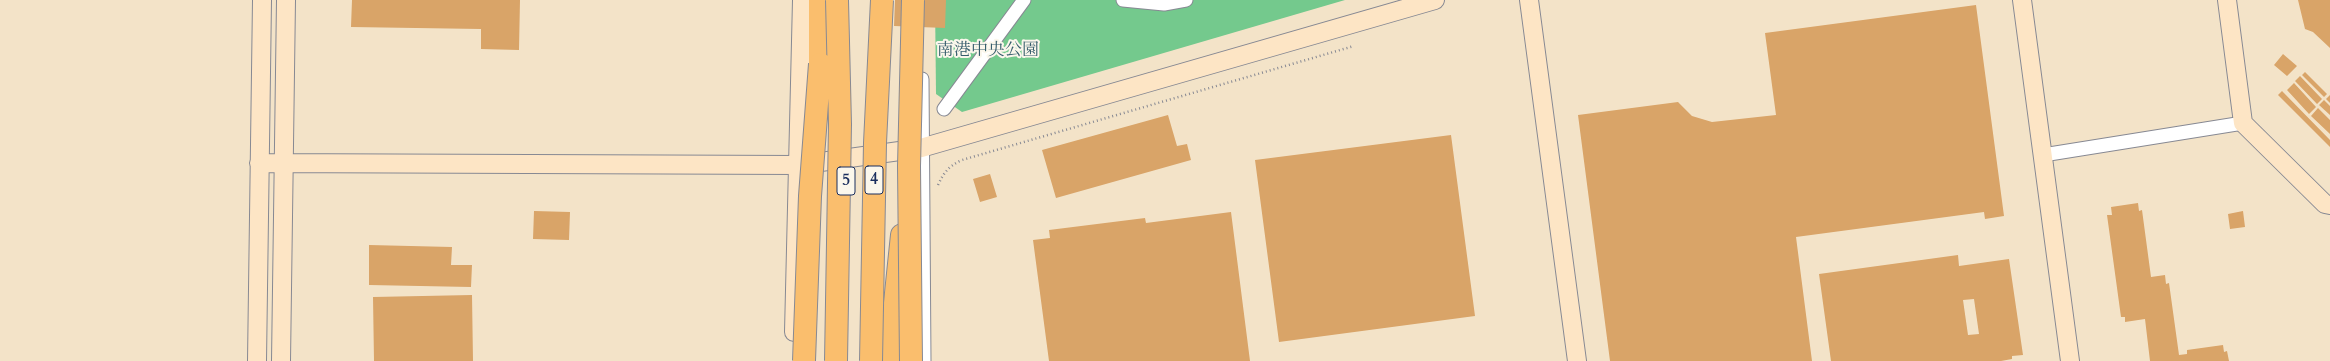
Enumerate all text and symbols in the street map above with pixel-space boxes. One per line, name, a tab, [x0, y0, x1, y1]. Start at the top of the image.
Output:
park label: 南港中央公園	[937, 41, 1039, 61]
road number: 4	[865, 166, 883, 194]
road number: 5	[837, 167, 855, 195]

